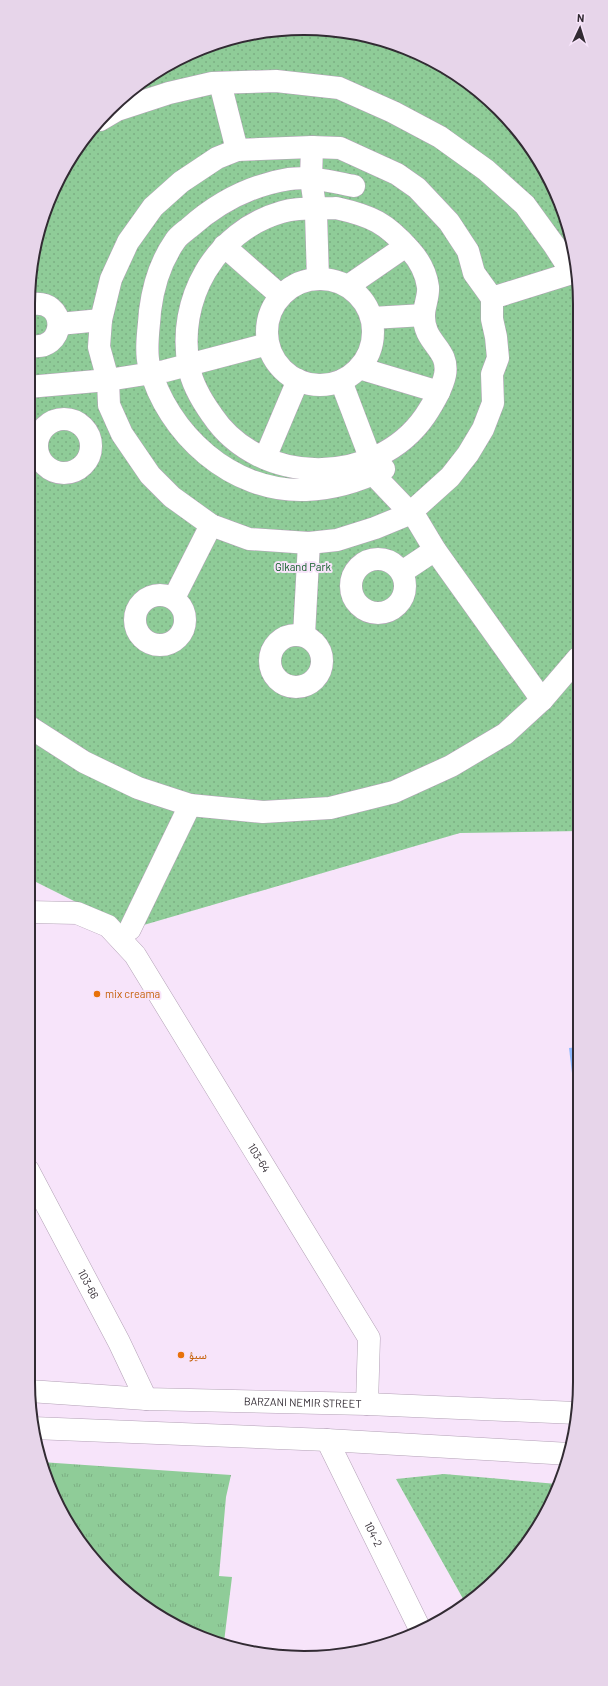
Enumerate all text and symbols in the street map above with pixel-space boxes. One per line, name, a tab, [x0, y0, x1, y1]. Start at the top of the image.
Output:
north arrow	[560, 8, 600, 48]
text: N	[577, 11, 585, 24]
park label: Glkand Park	[275, 560, 331, 573]
place label: mix creama	[105, 987, 160, 1000]
marker: mix creama	[92, 989, 102, 999]
street label: 103-64	[246, 1141, 273, 1175]
street label: 103-66	[76, 1267, 102, 1301]
place label: سيؤ	[189, 1348, 207, 1362]
marker: سيؤ	[176, 1350, 186, 1360]
street label: BARZANI NEMIR STREET	[244, 1394, 362, 1410]
street label: 104-2	[362, 1519, 386, 1549]

